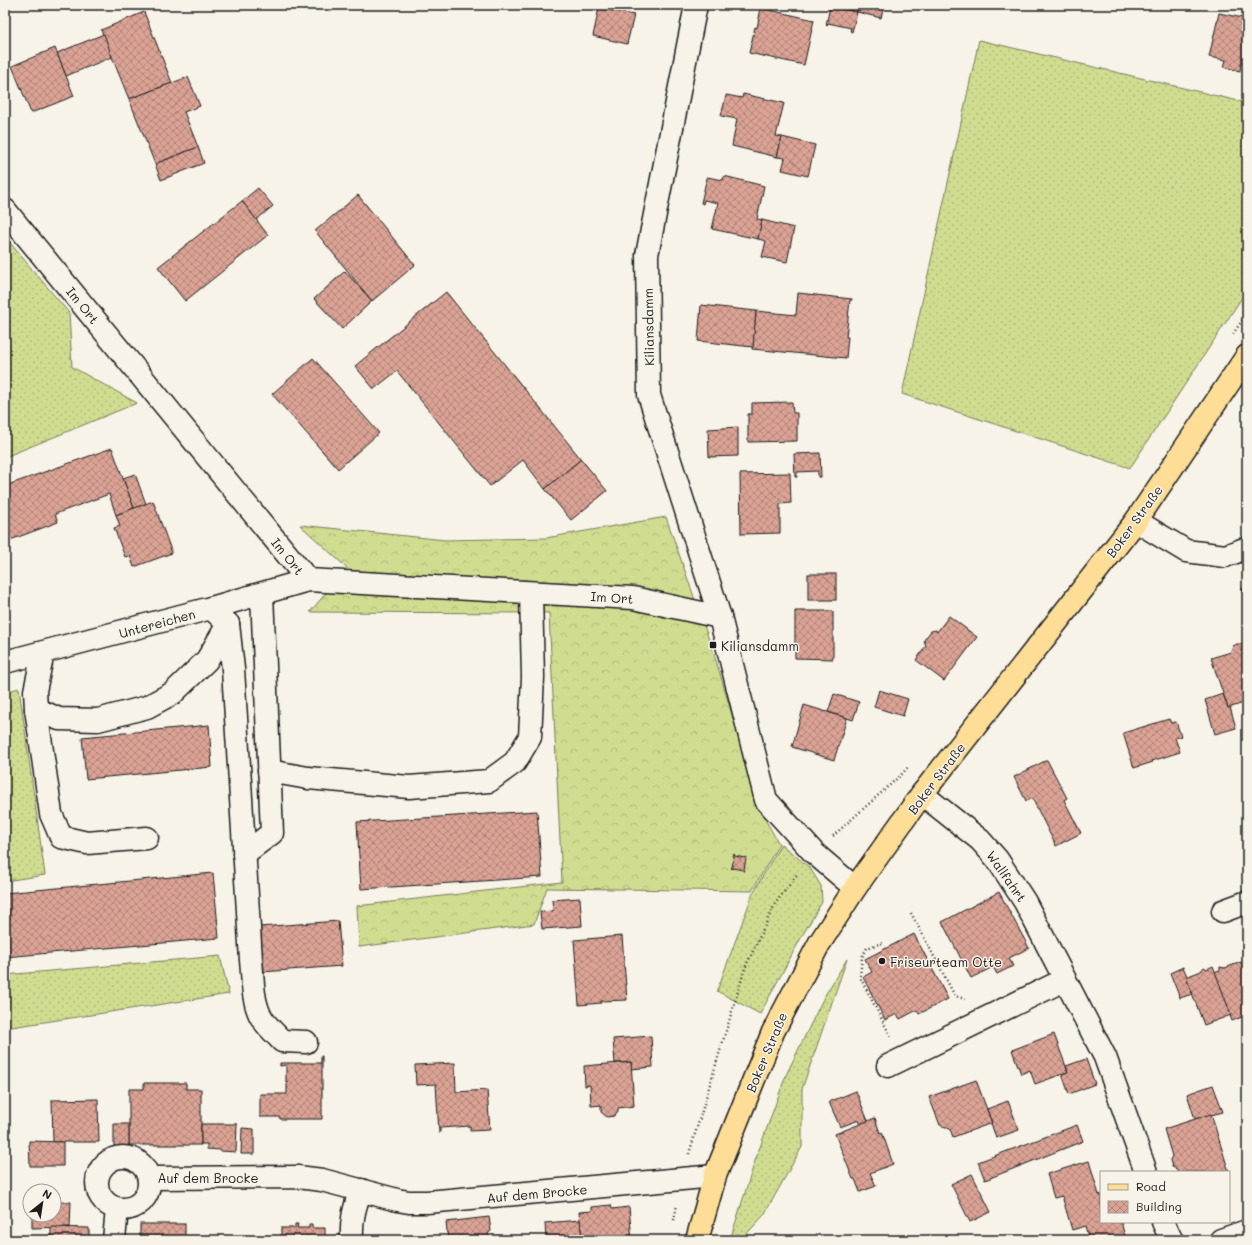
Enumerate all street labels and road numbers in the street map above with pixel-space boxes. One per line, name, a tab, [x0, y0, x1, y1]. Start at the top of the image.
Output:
street label: Im Ort	[63, 283, 103, 327]
street label: Kiliansdamm	[639, 288, 657, 366]
street label: Boker Straße	[1102, 481, 1166, 561]
street label: Im Ort	[268, 534, 308, 578]
street label: Im Ort	[590, 587, 634, 607]
street label: Untereichen	[117, 605, 197, 641]
street label: Boker Straße	[904, 739, 968, 817]
street label: Wallfahrt	[983, 847, 1031, 905]
street label: Boker Straße	[741, 1009, 791, 1095]
street label: Auf dem Brocke	[157, 1169, 259, 1186]
street label: Auf dem Brocke	[486, 1180, 588, 1206]

